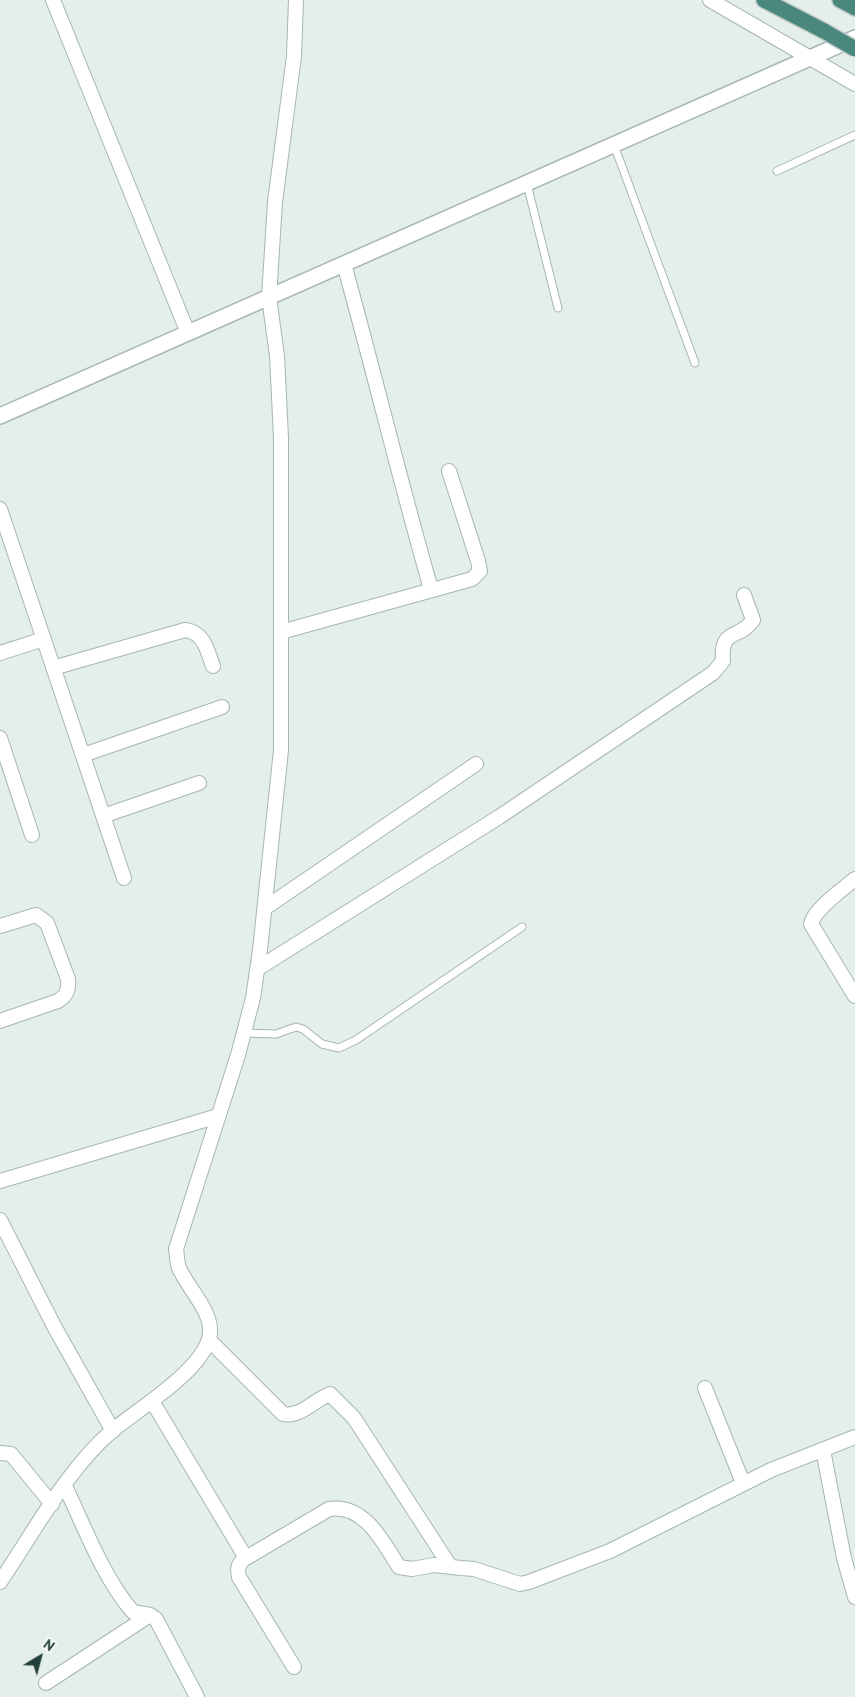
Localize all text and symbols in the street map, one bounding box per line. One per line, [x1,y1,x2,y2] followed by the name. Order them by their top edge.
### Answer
[15,1632,65,1682] north arrow
[40,1635,58,1655] text: N

